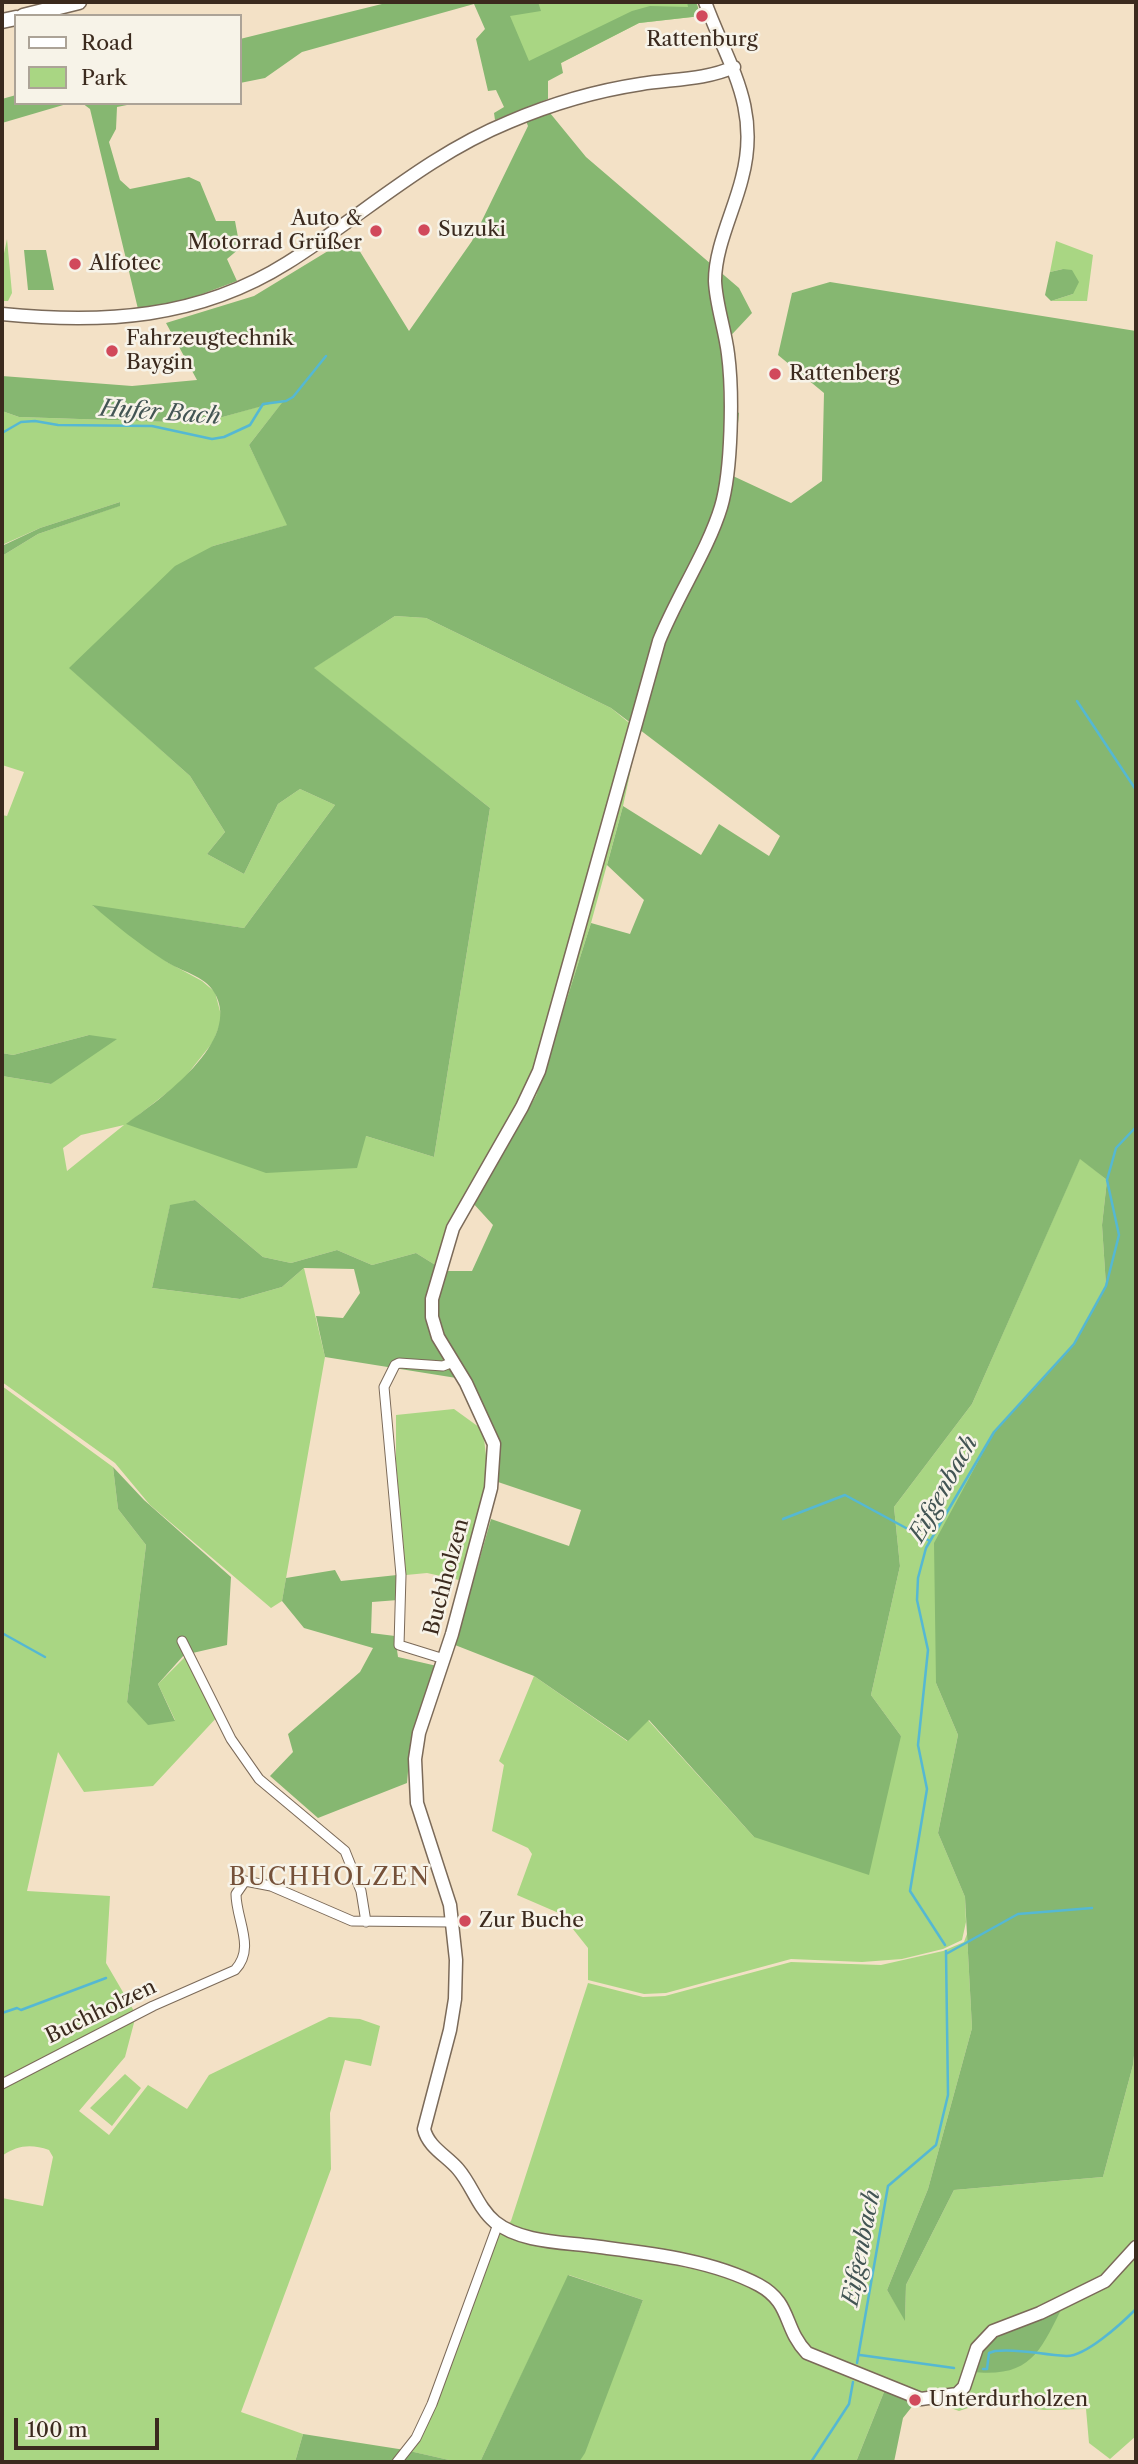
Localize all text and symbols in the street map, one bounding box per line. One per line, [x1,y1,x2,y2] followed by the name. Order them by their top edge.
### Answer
[694,8,710,24] marker: Rattenburg
[14,14,242,105] legend
[646,27,758,53] place label: Rattenburg
[81,30,133,55] text: Road
[81,65,127,90] text: Park
[188,206,362,256] place label: Auto & Motorrad Grüßer
[438,217,506,243] place label: Suzuki
[416,222,432,238] marker: Suzuki
[368,223,384,239] marker: Auto & Motorrad Grüßer
[89,251,161,277] place label: Alfotec
[67,256,83,272] marker: Alfotec
[126,326,294,376] place label: Fahrzeugtechnik Baygin
[104,343,120,359] marker: Fahrzeugtechnik Baygin
[789,361,899,387] place label: Rattenberg
[767,366,783,382] marker: Rattenberg
[99,395,221,431] water label: Hufer Bach
[904,1431,984,1547] water label: Eifgenbach
[419,1516,475,1638] street label: Buchholzen
[230,1864,430,1892] district label: BUCHHOLZEN
[479,1908,584,1934] place label: Zur Buche
[457,1913,473,1929] marker: Zur Buche
[42,1974,160,2050] street label: Buchholzen
[837,2188,887,2308] water label: Eifgenbach
[929,2387,1088,2413] place label: Unterdurholzen
[907,2392,923,2408] marker: Unterdurholzen
[18,2404,163,2448] scale bar
[27,2417,88,2442] text: 100 m

